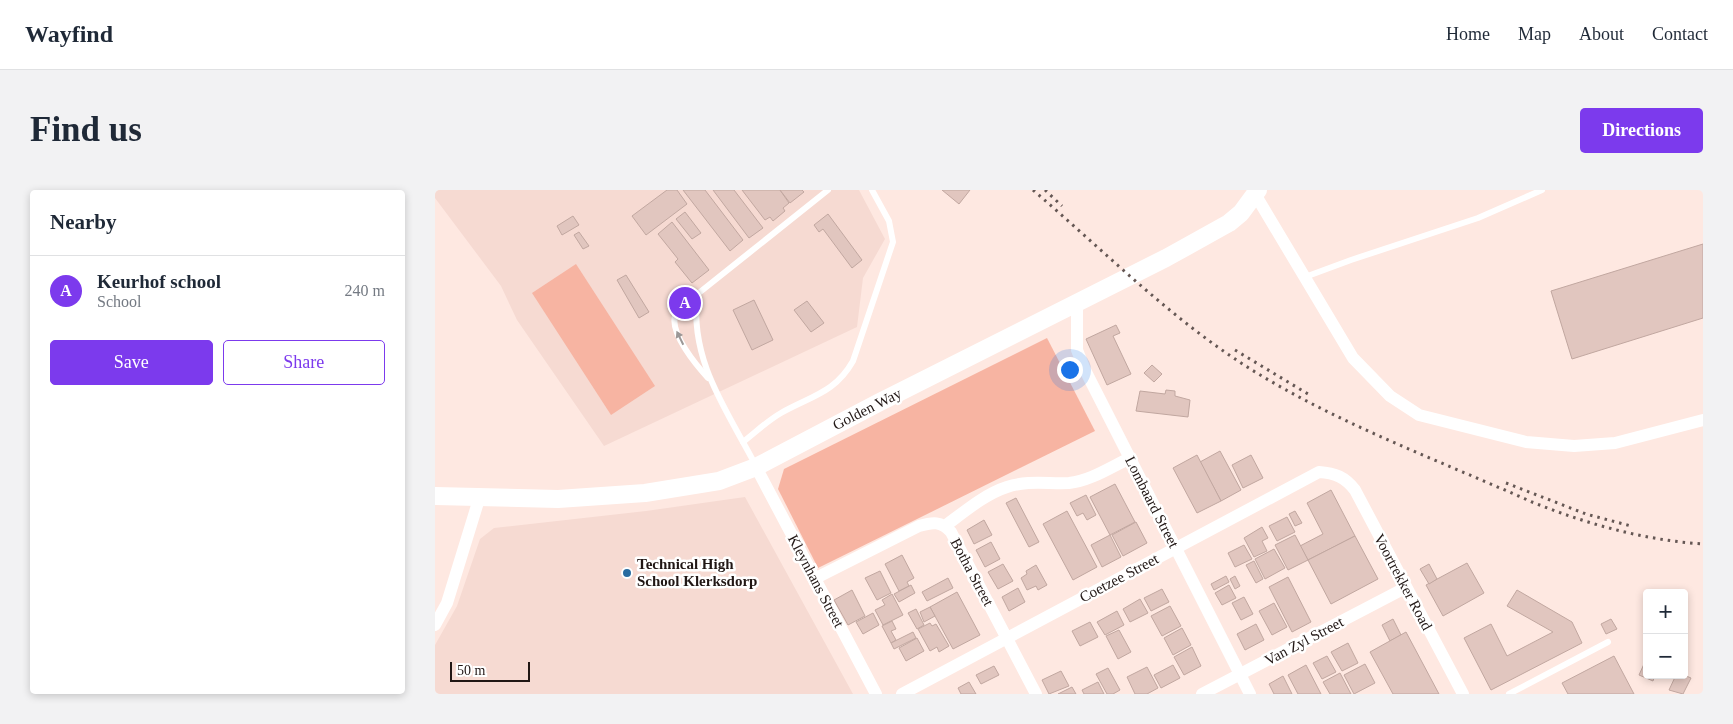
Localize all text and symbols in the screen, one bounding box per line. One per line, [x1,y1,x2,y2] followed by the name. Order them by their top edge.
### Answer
[25,21,113,47] text: Wayfind
[1446,24,1490,44] text: Home
[1518,24,1551,44] text: Map
[1579,24,1624,44] text: About
[1652,24,1708,44] text: Contact
[1580,108,1703,153] button: Directions
[30,110,142,149] text: Find us
[50,210,117,234] text: Nearby
[97,271,221,292] text: Keurhof school
[60,282,72,299] text: A
[345,282,385,299] text: 240 m
[669,284,701,322] pin: A
[97,293,141,310] text: School
[676,331,685,346] one-way arrow
[50,340,213,385] button: Save
[223,340,385,385] button: Share
[1057,357,1083,383] your location
[830,385,904,433] street label: Golden Way
[1122,454,1182,551] street label: Lombaard Street
[1371,531,1435,633] street label: Voortrekker Road
[785,532,848,631] street label: Kleynhans Street
[947,535,997,609] street label: Botha Street
[1077,550,1162,605] street label: Coetzee Street
[637,556,757,589] place label: Technical High School Klerksdorp
[621,567,633,579] marker: Technical High School Klerksdorp
[1643,589,1688,679] map controls
[1643,589,1688,634] button: +
[1262,613,1347,668] street label: Van Zyl Street
[1643,634,1688,679] button: −
[450,659,530,682] scale bar
[457,663,485,678] text: 50 m

